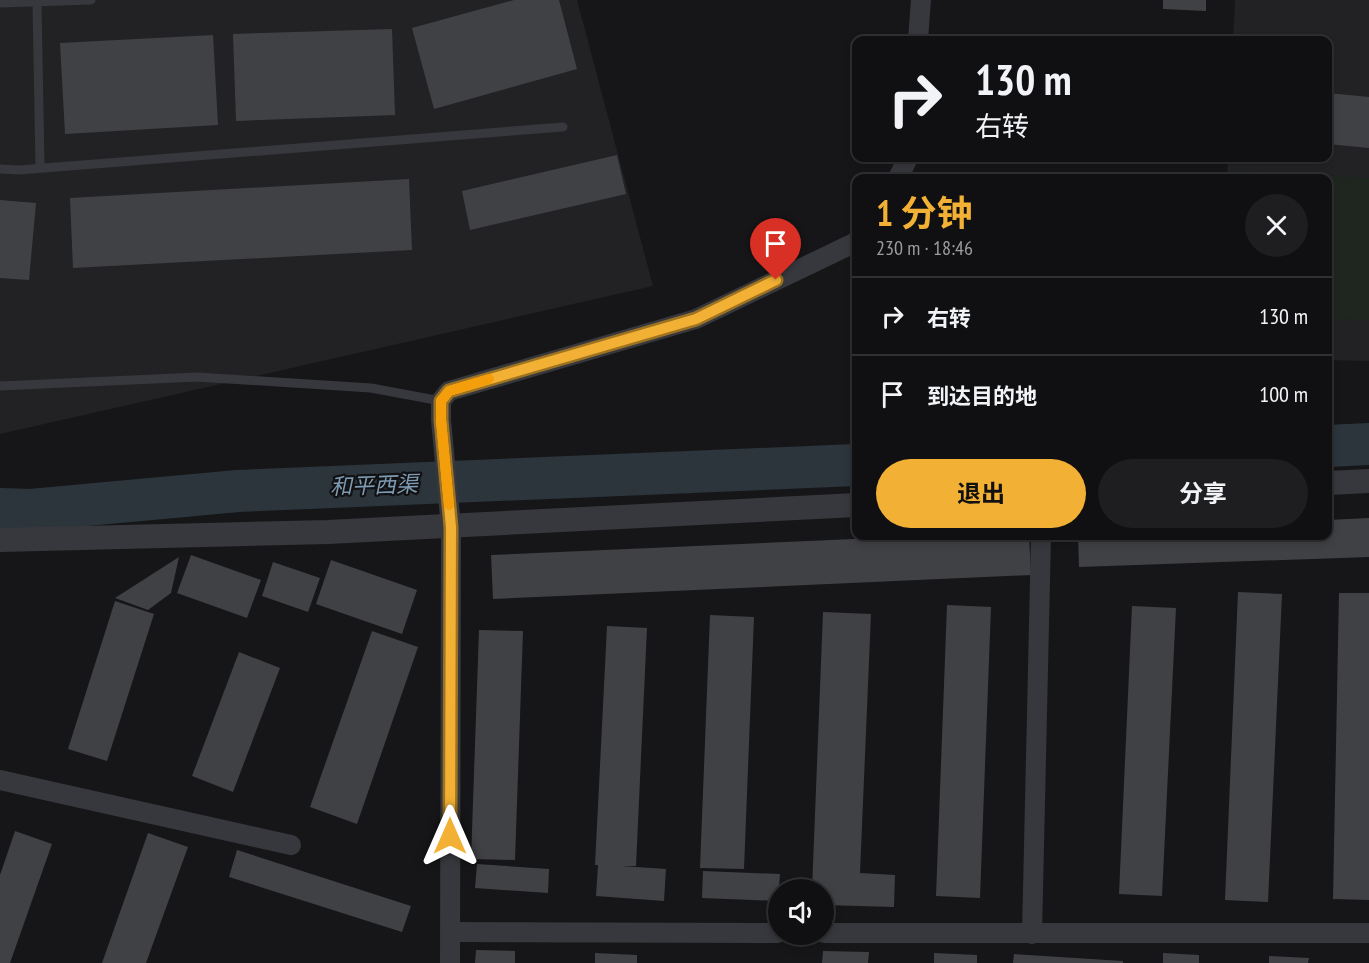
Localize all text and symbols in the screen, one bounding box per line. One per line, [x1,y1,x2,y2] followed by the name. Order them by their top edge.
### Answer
[975,52,1072,107] text: 130 m
[876,60,954,138] icon: right
[975,109,1029,143] text: 右转
[876,189,973,236] text: 1 分钟
[1245,194,1308,257] button: close
[750,218,801,280] pin
[759,227,792,260] icon: arrive
[876,235,973,261] text: 230 m · 18:46
[876,300,909,333] icon: right
[1259,302,1308,330] text: 130 m
[927,304,971,332] text: 右转
[876,378,909,411] icon: arrive
[1259,380,1308,408] text: 100 m
[927,382,1037,410] text: 到达目的地
[876,459,1086,528] button: 退出
[1098,459,1308,528] button: 分享
[330,469,421,501] water label: 和平西渠
[418,804,482,868] position arrow
[768,879,834,945] map controls
[768,879,834,945] button: sound

